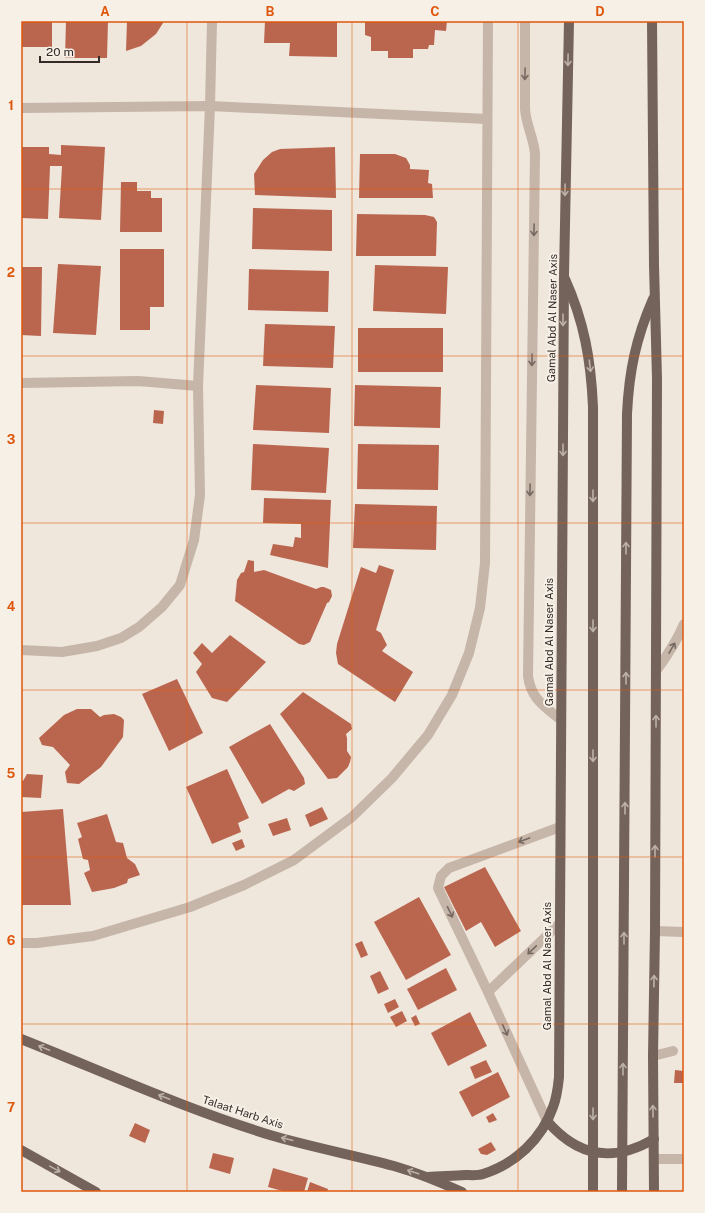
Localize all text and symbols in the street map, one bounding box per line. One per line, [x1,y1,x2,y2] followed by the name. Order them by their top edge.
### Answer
[100,4,110,19] text: A
[266,4,275,19] text: B
[430,4,440,19] text: C
[595,4,605,19] text: D
[40,38,99,64] scale bar
[46,45,74,59] text: 20 m
[564,53,572,66] one-way arrow
[521,67,529,80] one-way arrow
[8,98,14,113] text: 1
[562,183,569,196] one-way arrow
[530,223,538,236] one-way arrow
[545,253,559,382] street label: Gamal Abd Al Naser Axis
[7,265,15,280] text: 2
[559,313,567,326] one-way arrow
[528,353,536,366] one-way arrow
[586,359,594,372] one-way arrow
[7,432,16,447] text: 3
[559,443,567,456] one-way arrow
[527,483,534,496] one-way arrow
[589,489,597,502] one-way arrow
[622,542,630,555] one-way arrow
[543,577,555,706] street label: Gamal Abd Al Naser Axis
[7,599,16,614] text: 4
[589,619,597,632] one-way arrow
[668,643,676,655] one-way arrow
[622,672,630,685] one-way arrow
[652,715,660,728] one-way arrow
[589,749,597,762] one-way arrow
[7,766,16,781] text: 5
[621,802,629,815] one-way arrow
[518,837,530,845] one-way arrow
[652,845,659,858] one-way arrow
[541,901,553,1030] street label: Gamal Abd Al Naser Axis
[447,906,454,918] one-way arrow
[620,932,628,945] one-way arrow
[7,933,16,948] text: 6
[527,946,537,955] one-way arrow
[650,975,658,988] one-way arrow
[502,1023,509,1035] one-way arrow
[38,1044,50,1052] one-way arrow
[619,1063,627,1076] one-way arrow
[159,1093,171,1101] one-way arrow
[201,1093,285,1131] street label: Talaat Harb Axis
[7,1100,15,1115] text: 7
[649,1105,657,1118] one-way arrow
[589,1107,597,1120] one-way arrow
[281,1135,294,1143] one-way arrow
[49,1166,61,1174] one-way arrow
[407,1168,420,1175] one-way arrow

